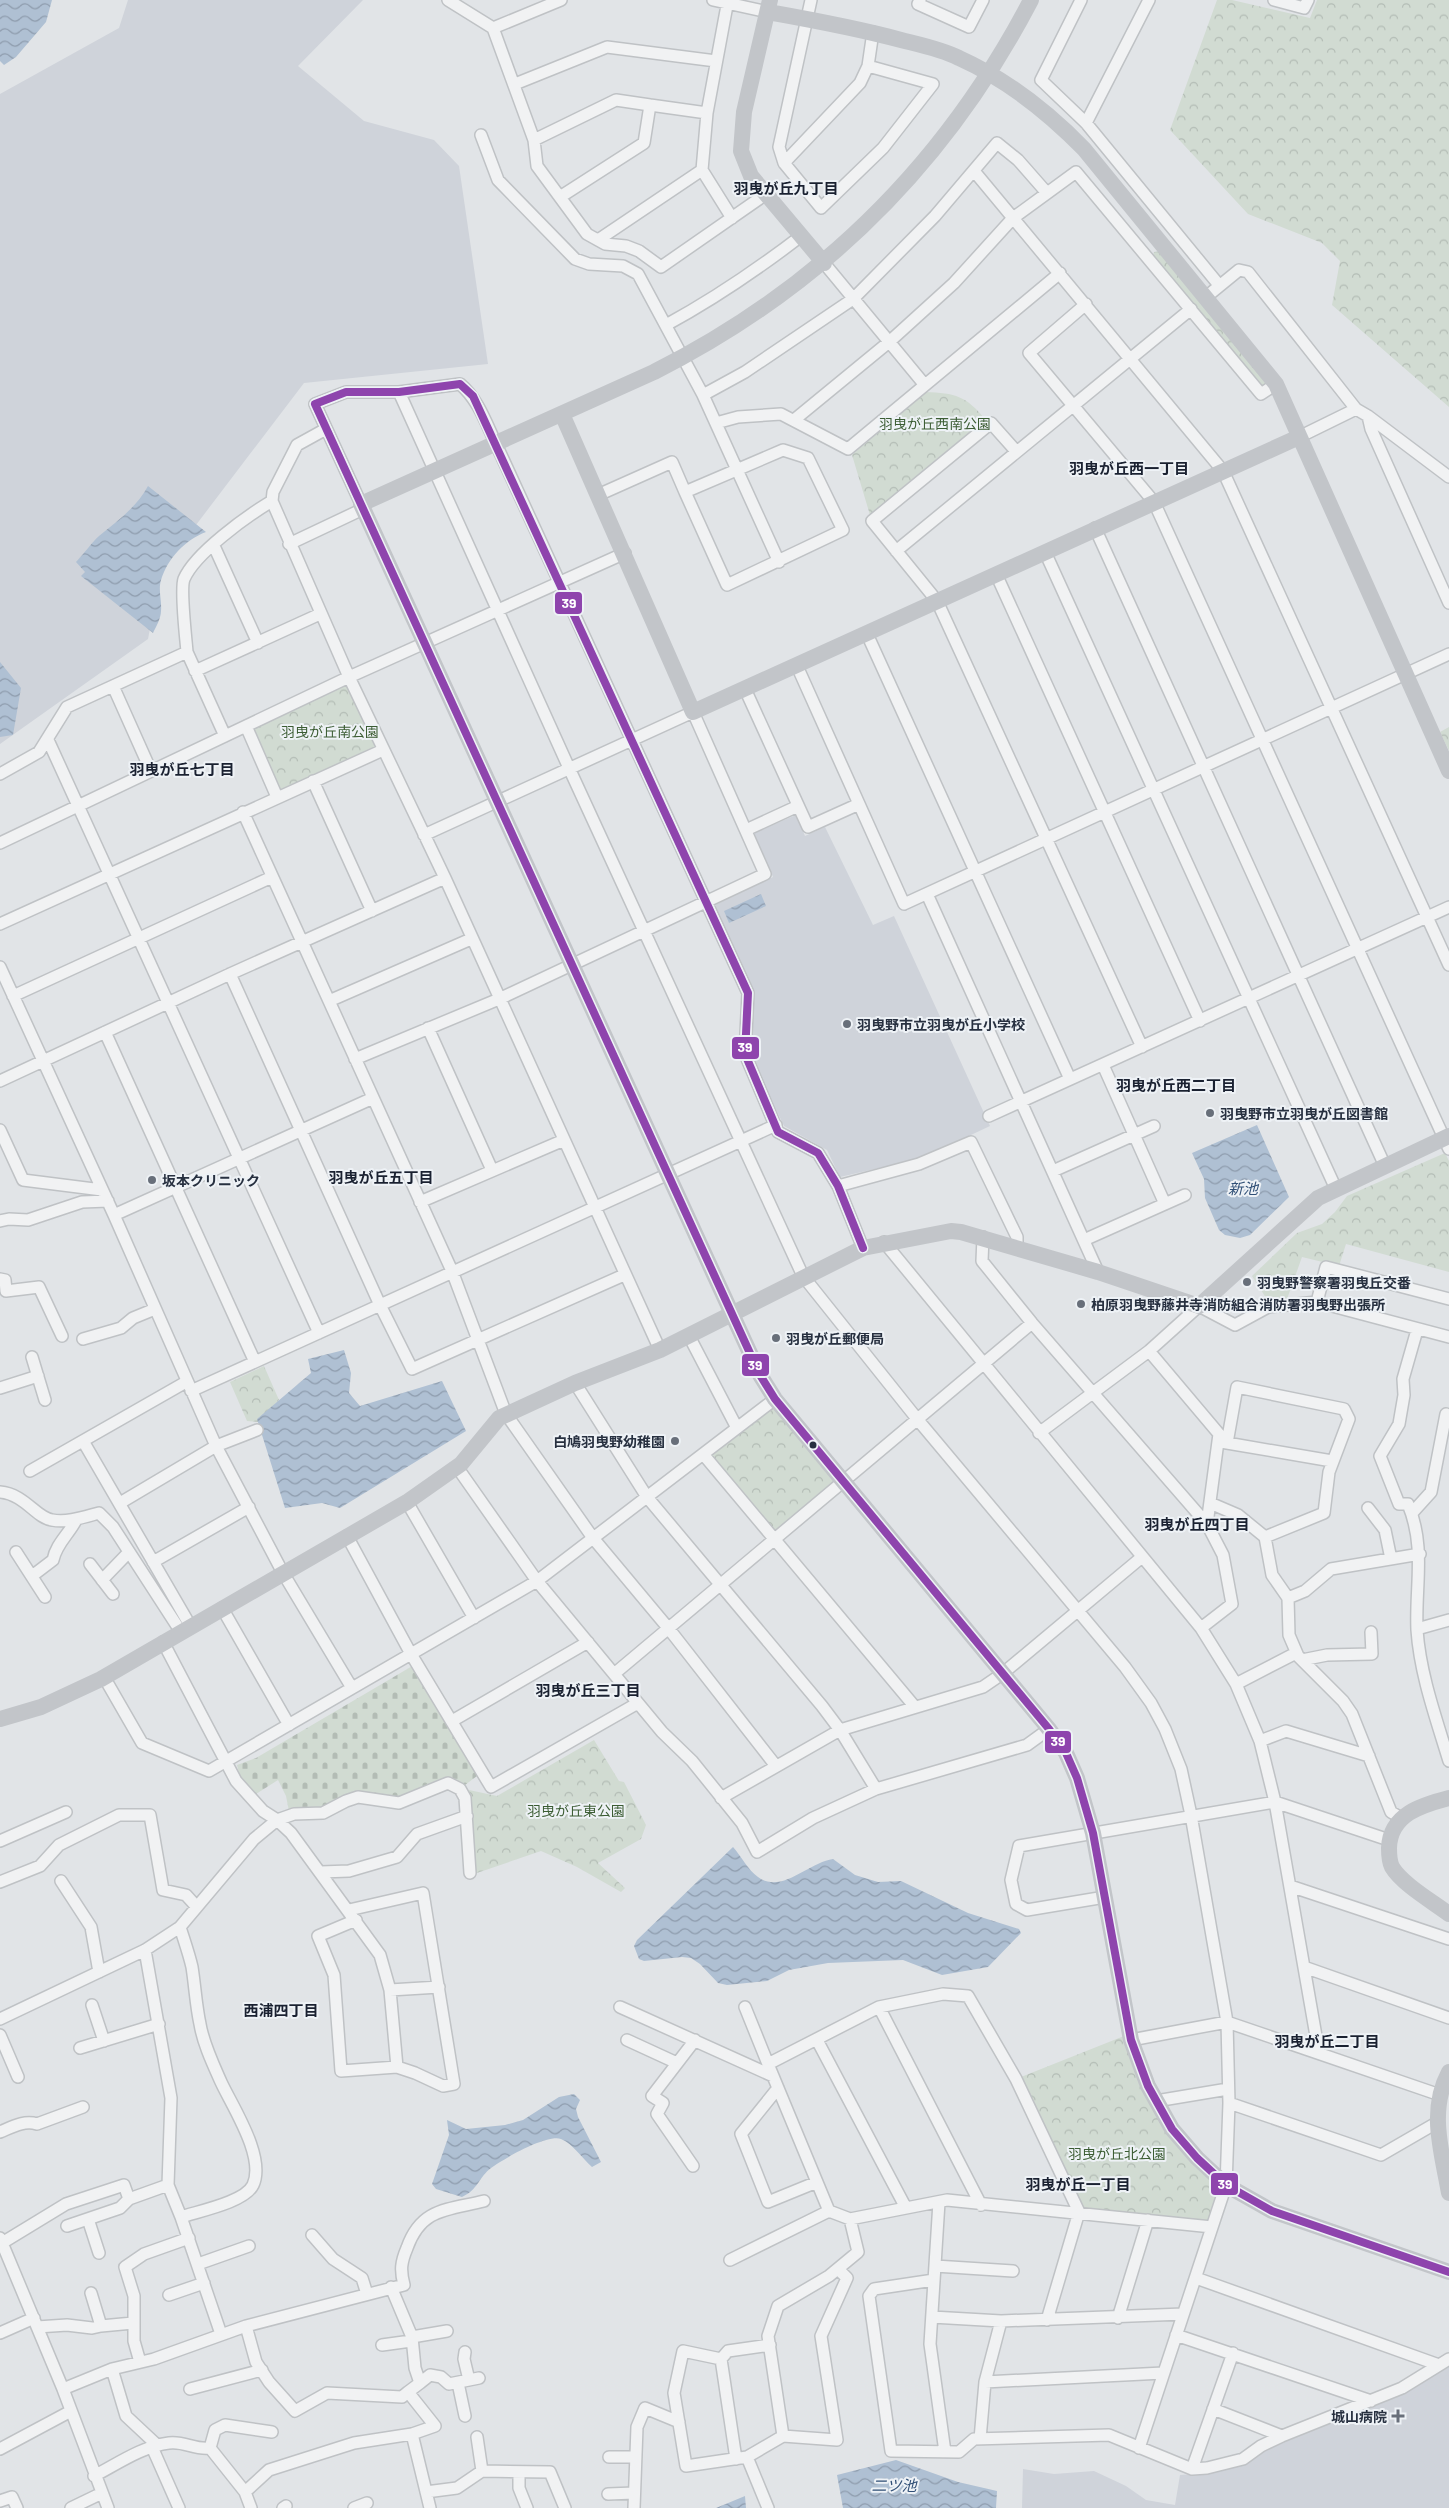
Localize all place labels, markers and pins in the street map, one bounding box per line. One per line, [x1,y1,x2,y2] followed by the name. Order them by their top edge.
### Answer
[857,1016,1025,1033] place label: 羽曳野市立羽曳が丘小学校
[841,1018,853,1030] marker: 羽曳野市立羽曳が丘小学校
[1220,1105,1388,1122] place label: 羽曳野市立羽曳が丘図書館
[1204,1107,1216,1119] marker: 羽曳野市立羽曳が丘図書館
[162,1172,260,1189] place label: 坂本クリニック
[146,1174,158,1186] marker: 坂本クリニック
[1257,1274,1411,1291] place label: 羽曳野警察署羽曳丘交番
[1241,1276,1253,1288] marker: 羽曳野警察署羽曳丘交番
[1091,1296,1385,1313] place label: 柏原羽曳野藤井寺消防組合消防署羽曳野出張所
[1075,1298,1087,1310] marker: 柏原羽曳野藤井寺消防組合消防署羽曳野出張所
[786,1330,884,1347] place label: 羽曳が丘郵便局
[770,1332,782,1344] marker: 羽曳が丘郵便局
[553,1433,665,1450] place label: 白鳩羽曳野幼稚園
[669,1435,681,1447] marker: 白鳩羽曳野幼稚園
[808,1440,818,1450] unlabelled marker
[1331,2408,1387,2425] place label: 城山病院
[1391,2409,1405,2423] marker: 城山病院

